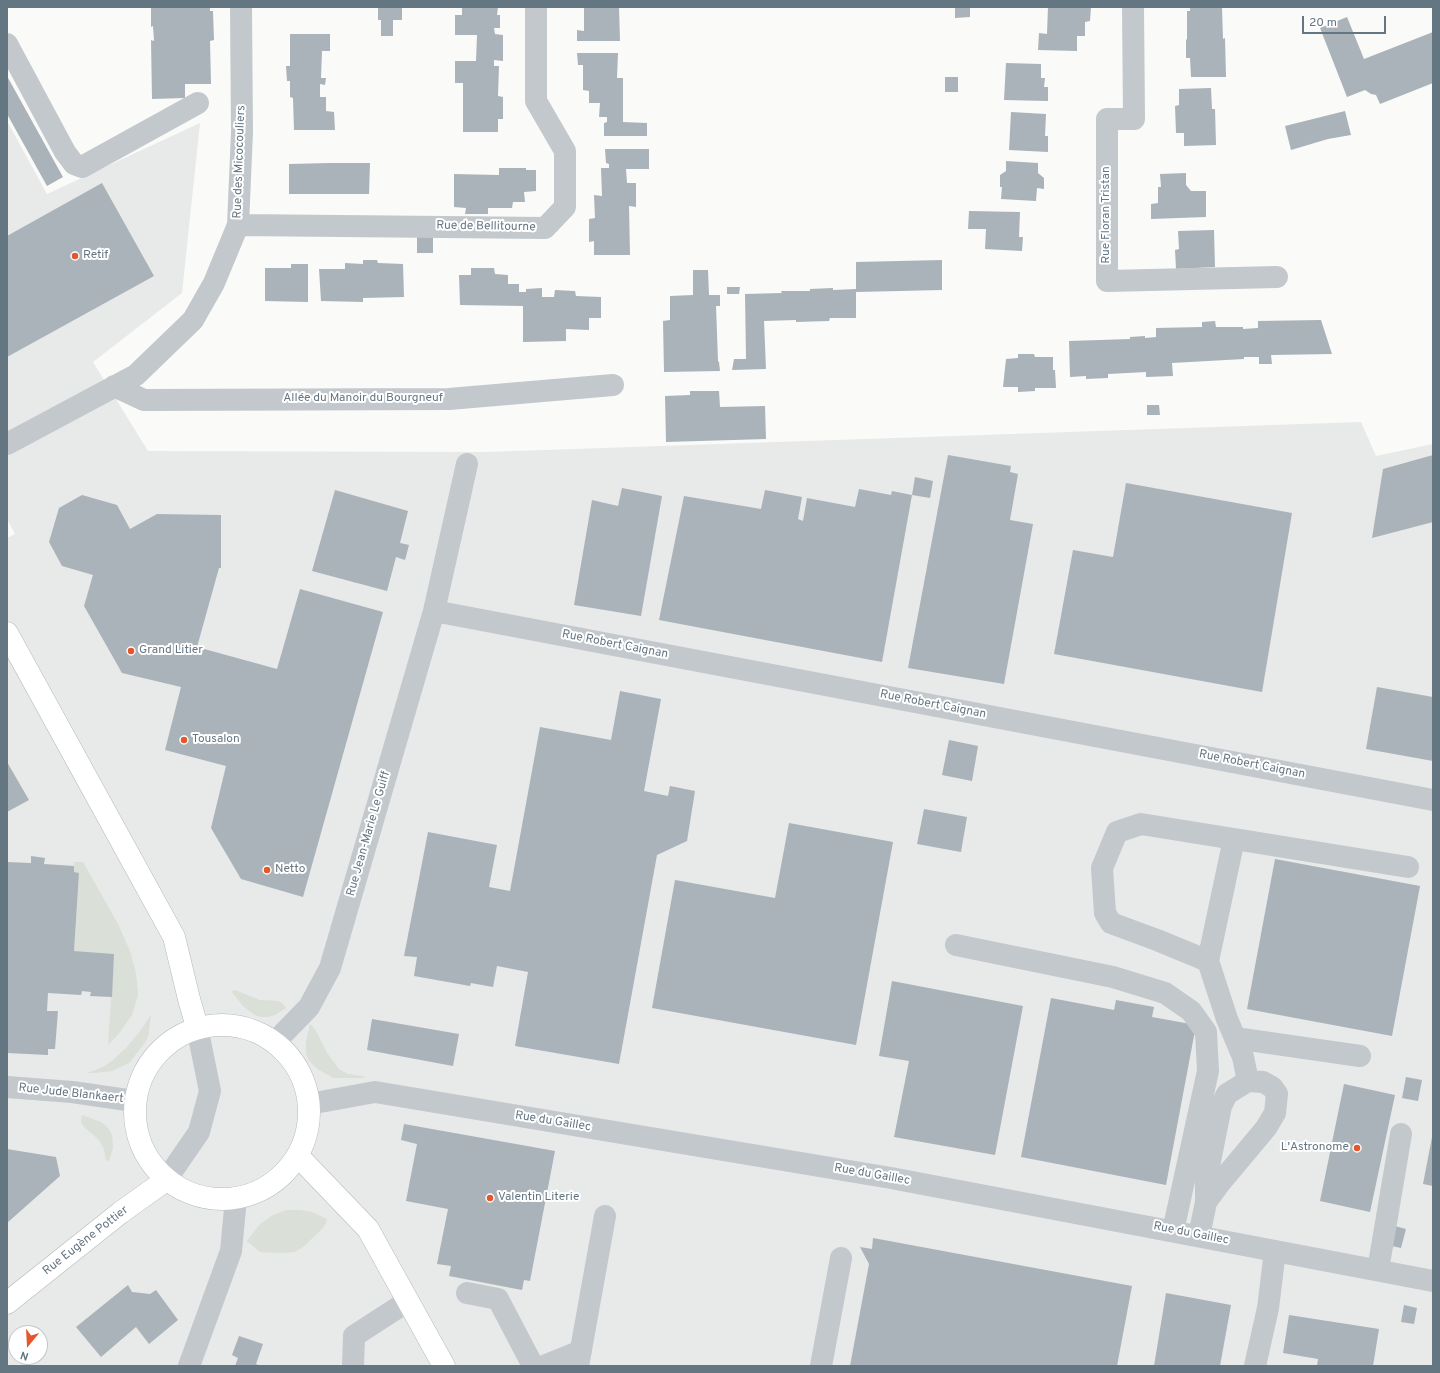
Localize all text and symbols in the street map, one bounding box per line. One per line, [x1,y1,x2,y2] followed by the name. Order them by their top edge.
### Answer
[1304,8,1388,34] scale bar
[1309,15,1337,31] text: 20 m
[231,105,249,219] street label: Rue des Micocouliers
[1100,166,1114,264] street label: Rue Floran Tristan
[436,219,536,235] street label: Rue de Bellitourne
[83,249,108,263] place label: Retif
[70,251,80,261] marker: Retif
[283,392,443,406] street label: Allée du Manoir du Bourgneuf
[561,628,669,662] street label: Rue Robert Caignan
[139,644,203,658] place label: Grand Litier
[126,646,136,656] marker: Grand Litier
[879,688,987,722] street label: Rue Robert Caignan
[192,733,240,747] place label: Tousalon
[179,735,189,745] marker: Tousalon
[1198,748,1306,782] street label: Rue Robert Caignan
[344,770,394,898] street label: Rue Jean-Marie Le Guiff
[275,863,305,877] place label: Netto
[262,865,272,875] marker: Netto
[18,1081,124,1107] street label: Rue Jude Blankaert
[514,1109,592,1135] street label: Rue du Gaillec
[1281,1141,1349,1155] place label: L'Astronome
[1352,1143,1362,1153] marker: L'Astronome
[833,1161,911,1189] street label: Rue du Gaillec
[498,1191,579,1205] place label: Valentin Literie
[485,1193,495,1203] marker: Valentin Literie
[40,1203,132,1279] street label: Rue Eugène Pottier
[1152,1220,1230,1248] street label: Rue du Gaillec
[8,1325,48,1365] north arrow
[19,1348,31,1363] text: N

